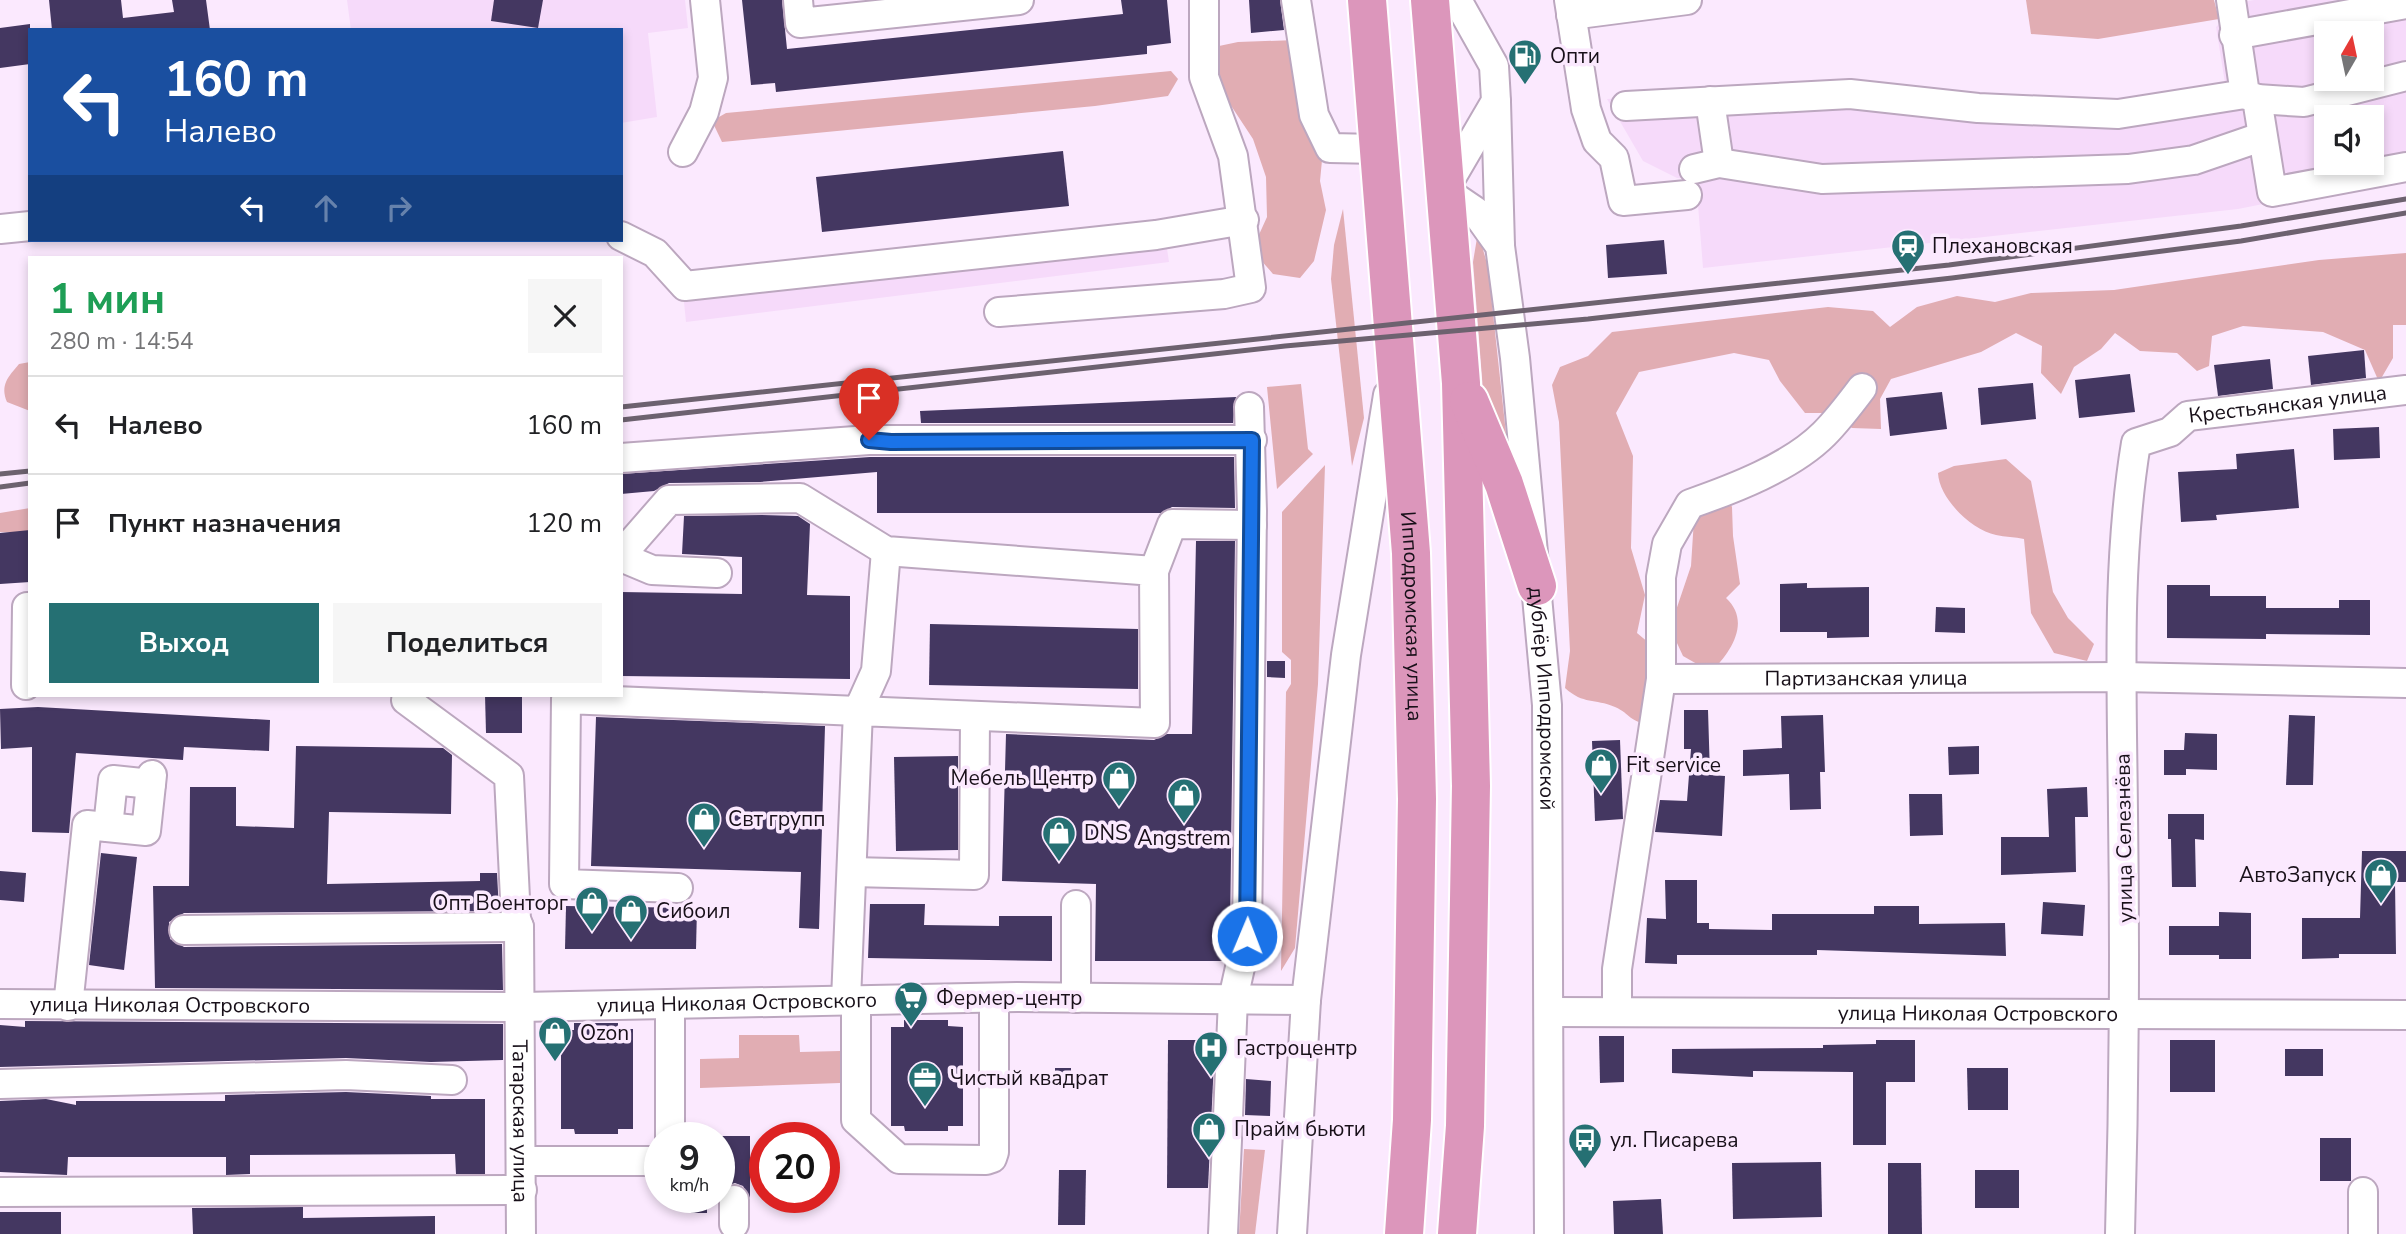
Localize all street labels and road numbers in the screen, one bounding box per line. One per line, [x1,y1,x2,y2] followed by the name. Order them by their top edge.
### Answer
[2187,378,2388,430] street label: Крестьянская улица
[1394,510,1429,722] street label: Ипподромская улица
[1522,585,1561,810] street label: дублёр Ипподромской
[1764,664,1968,693] street label: Партизанская улица
[2109,753,2139,923] street label: улица Селезнёва
[597,986,877,1019] street label: улица Николая Островского
[30,990,310,1020] street label: улица Николая Островского
[1838,999,2118,1028] street label: улица Николая Островского
[506,1040,535,1203] street label: Татарская улица

